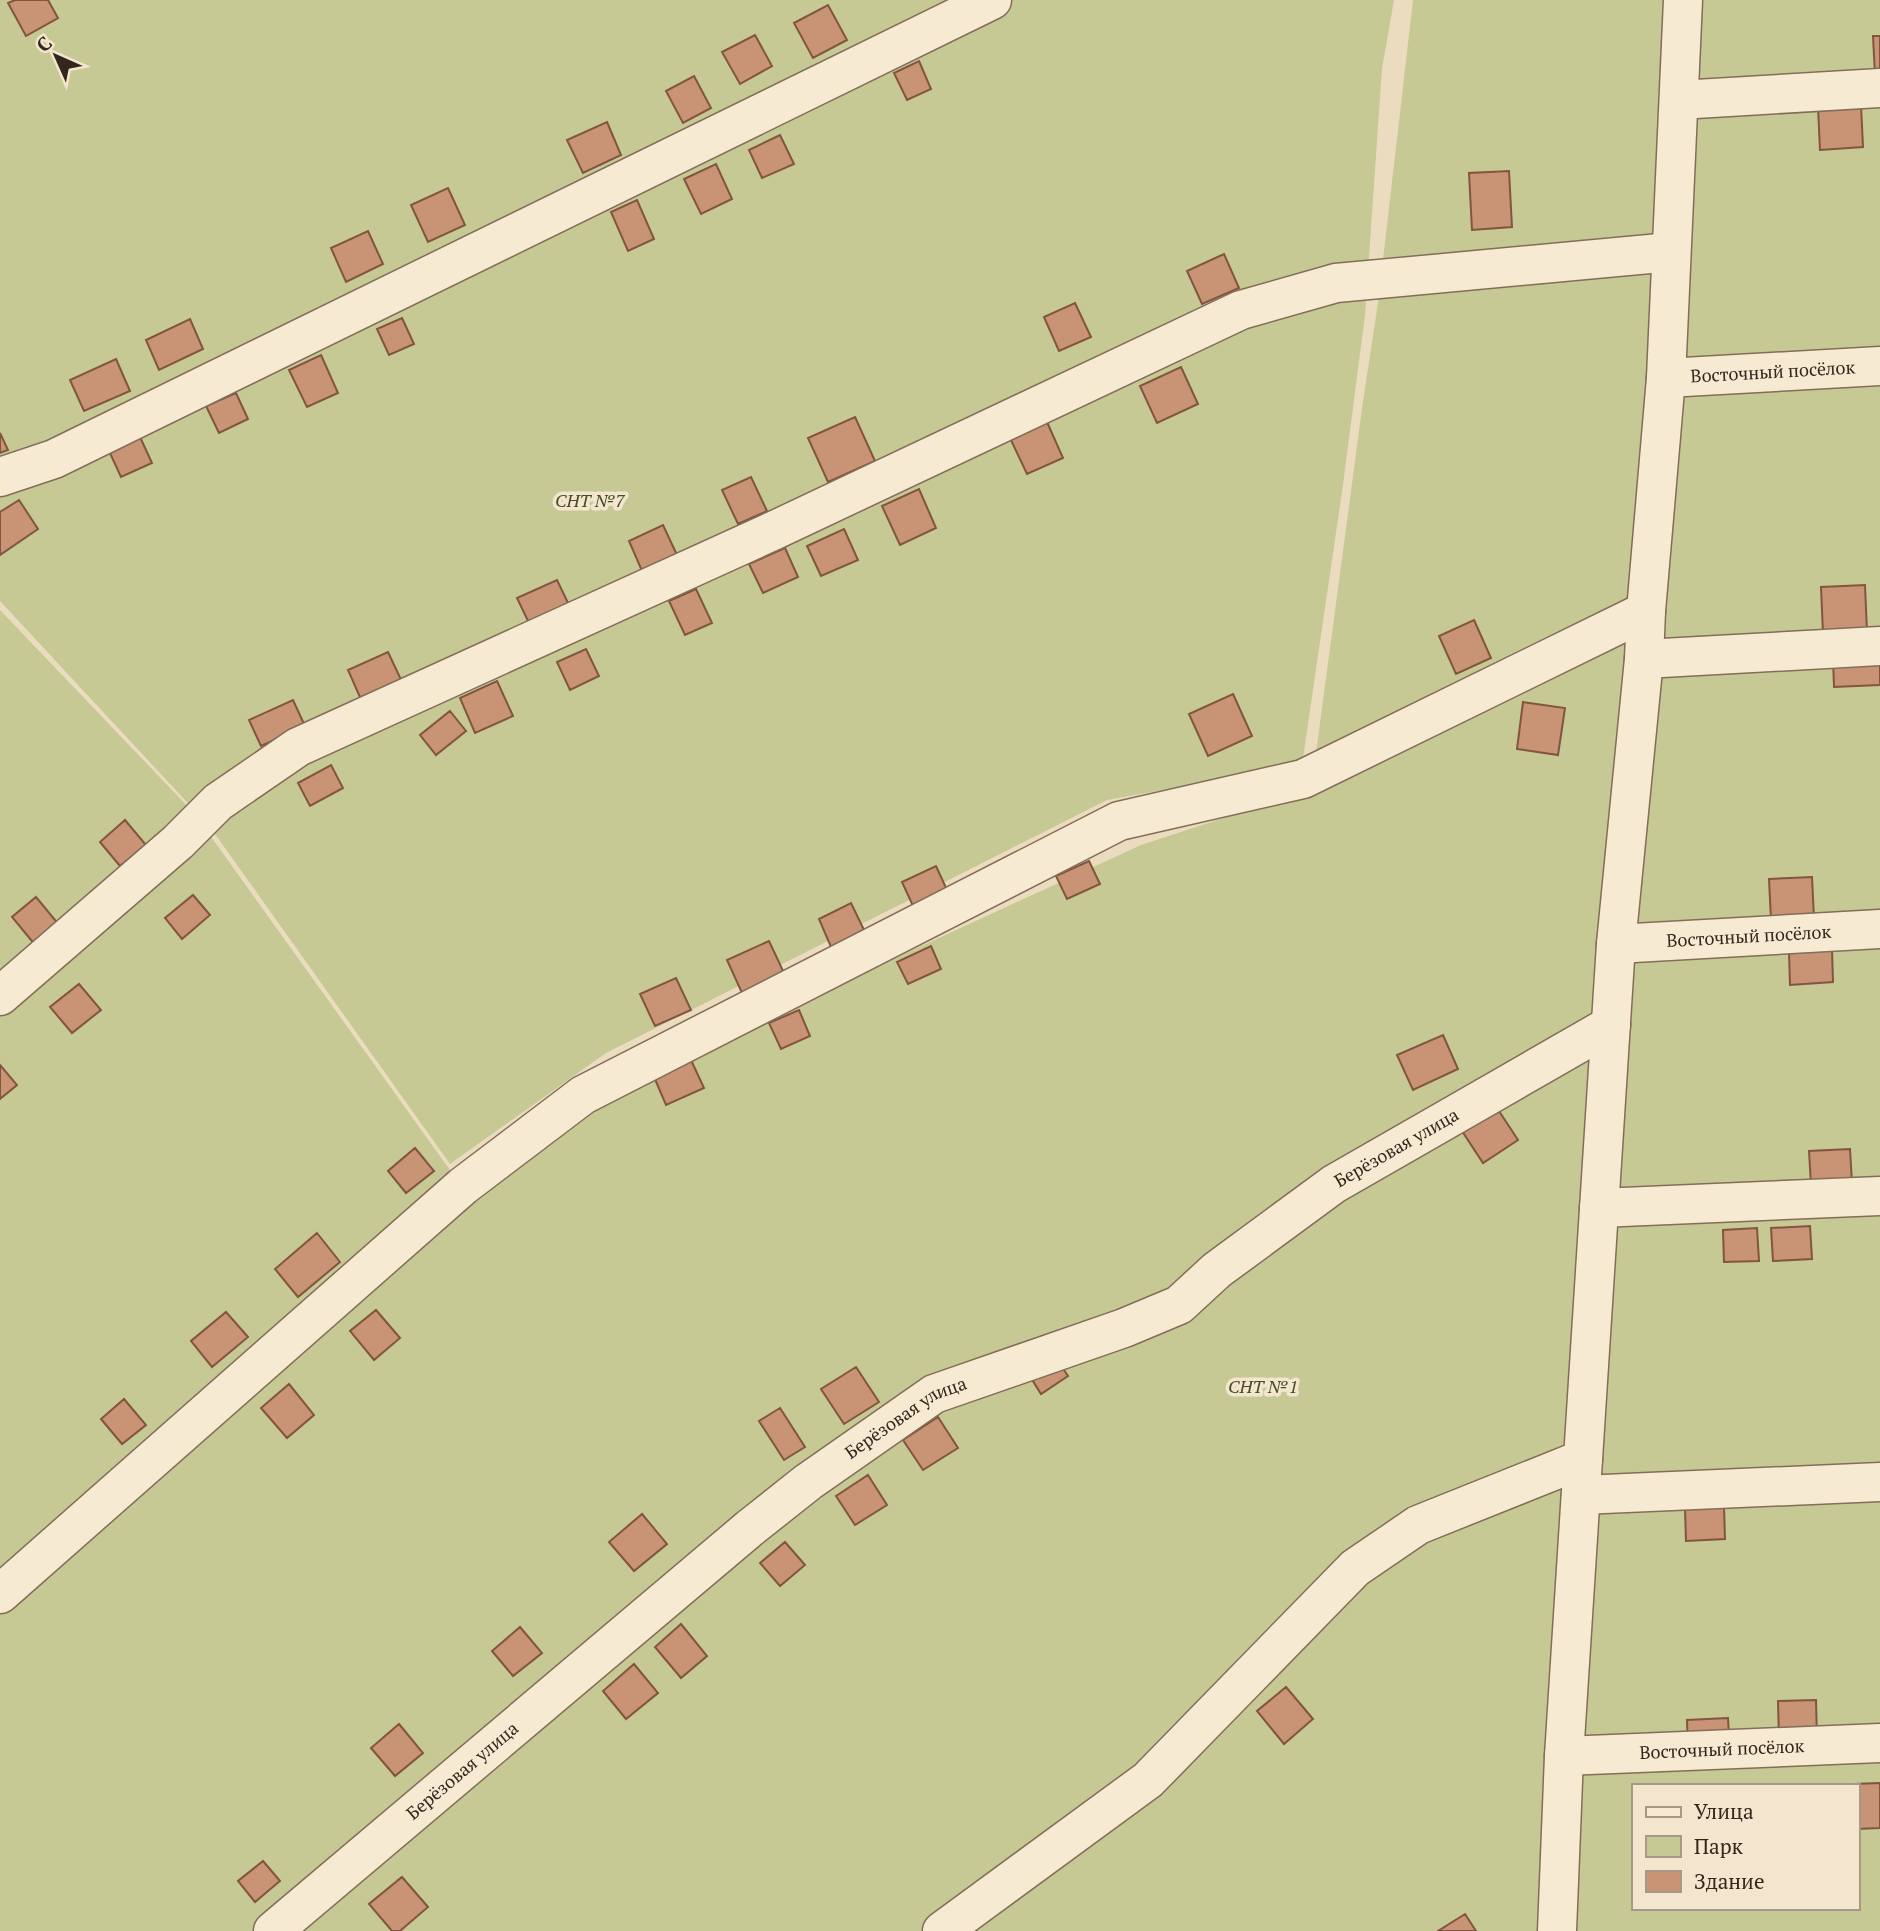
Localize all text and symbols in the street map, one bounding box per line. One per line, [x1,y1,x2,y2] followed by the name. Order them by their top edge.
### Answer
[21,21,91,91] north arrow
[30,30,57,57] text: С
[1690,354,1856,388] street label: Восточный посёлок
[555,488,626,512] park label: СНТ №7
[1666,919,1832,952] street label: Восточный посёлок
[1330,1102,1463,1192] street label: Берёзовая улица
[840,1371,969,1464] street label: Берёзовая улица
[1228,1374,1298,1398] park label: СНТ №1
[401,1716,523,1824] street label: Берёзовая улица
[1639,1733,1805,1764] street label: Восточный посёлок
[1632,1784,1859,1910] legend
[1694,1797,1754,1825] text: Улица
[1694,1832,1744,1860] text: Парк
[1694,1867,1765,1895] text: Здание

